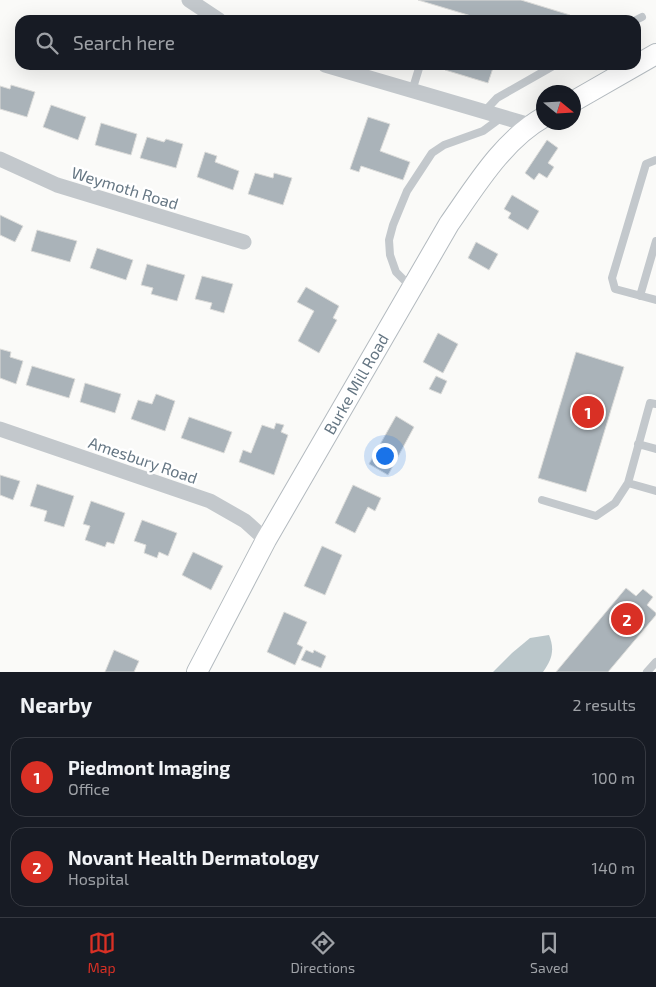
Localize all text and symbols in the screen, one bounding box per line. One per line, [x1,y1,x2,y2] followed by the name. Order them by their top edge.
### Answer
[15,15,641,70] search box
[33,29,61,57] icon: search
[73,31,175,54] text: Search here
[536,85,581,130] north arrow
[69,162,181,213] street label: Weymoth Road
[319,330,392,437] street label: Burke Mill Road
[572,393,604,431] pin: 1
[86,432,200,487] street label: Amesbury Road
[372,443,398,469] your location
[611,600,643,638] pin: 2
[20,692,92,717] text: Nearby
[573,695,636,714] text: 2 results
[68,756,230,779] text: Piedmont Imaging
[34,768,40,787] text: 1
[592,768,635,787] text: 100 m
[68,779,110,798] text: Office
[68,846,319,869] text: Novant Health Dermatology
[32,858,42,877] text: 2
[592,858,635,877] text: 140 m
[68,869,129,888] text: Hospital
[87,929,116,976] tab: Map
[291,929,355,976] tab: Directions
[530,929,569,976] tab: Saved

